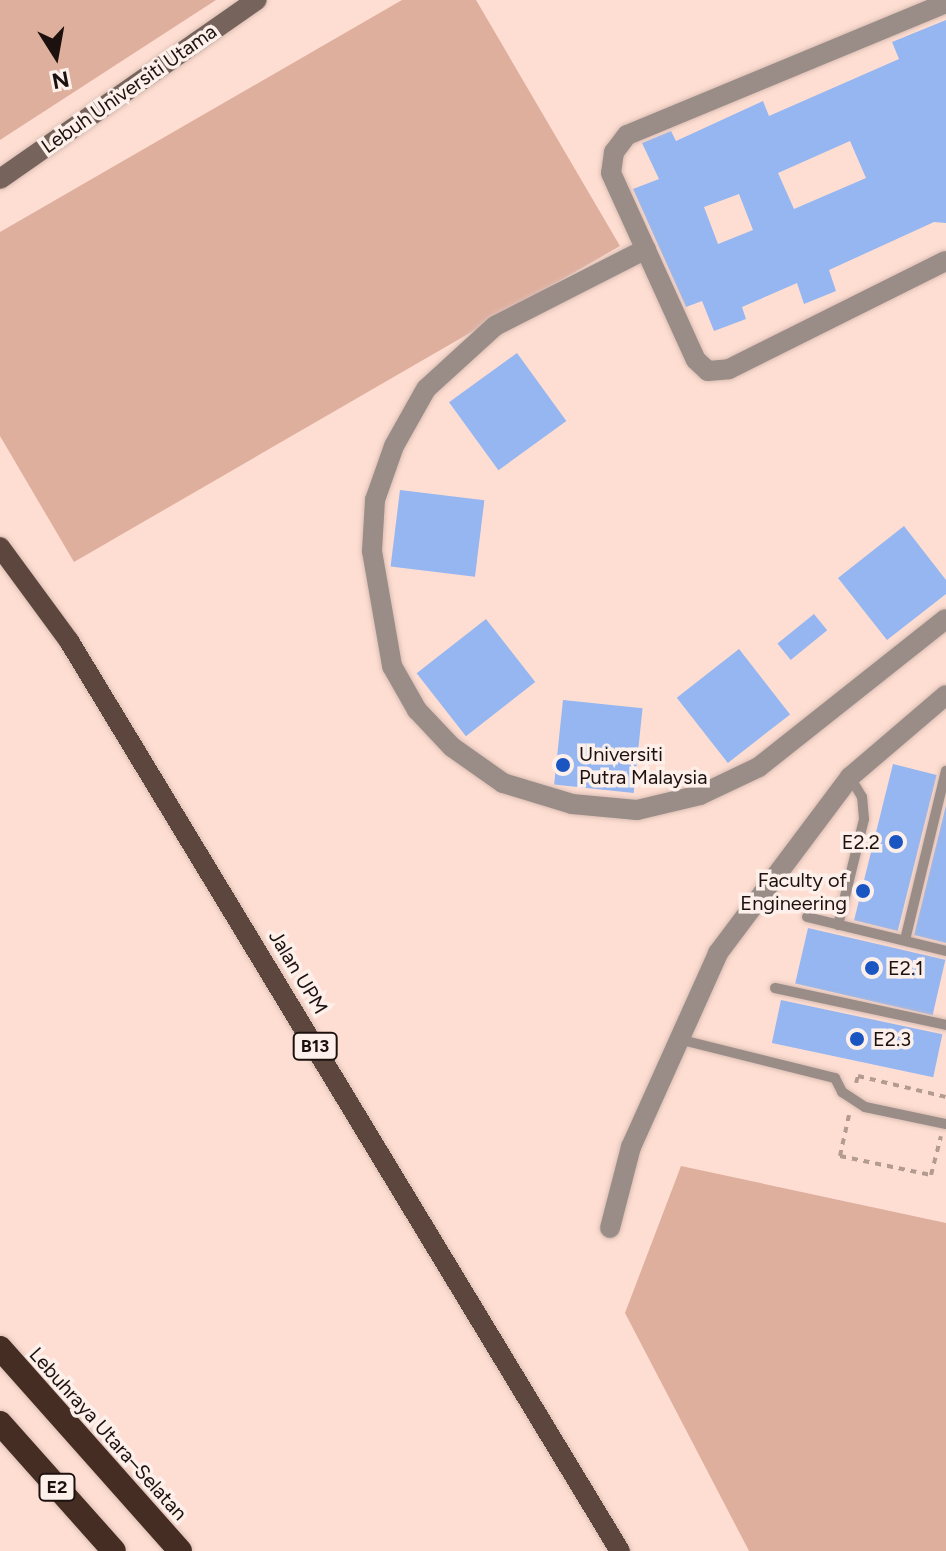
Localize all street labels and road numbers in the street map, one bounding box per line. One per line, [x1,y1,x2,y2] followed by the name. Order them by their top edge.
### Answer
[37,19,221,159] street label: Lebuh Universiti Utama
[264,926,332,1018] street label: Jalan UPM
[291,1032,339,1060] road number: B13
[24,1343,192,1525] street label: Lebuhraya Utara–Selatan
[37,1473,77,1501] road number: E2

